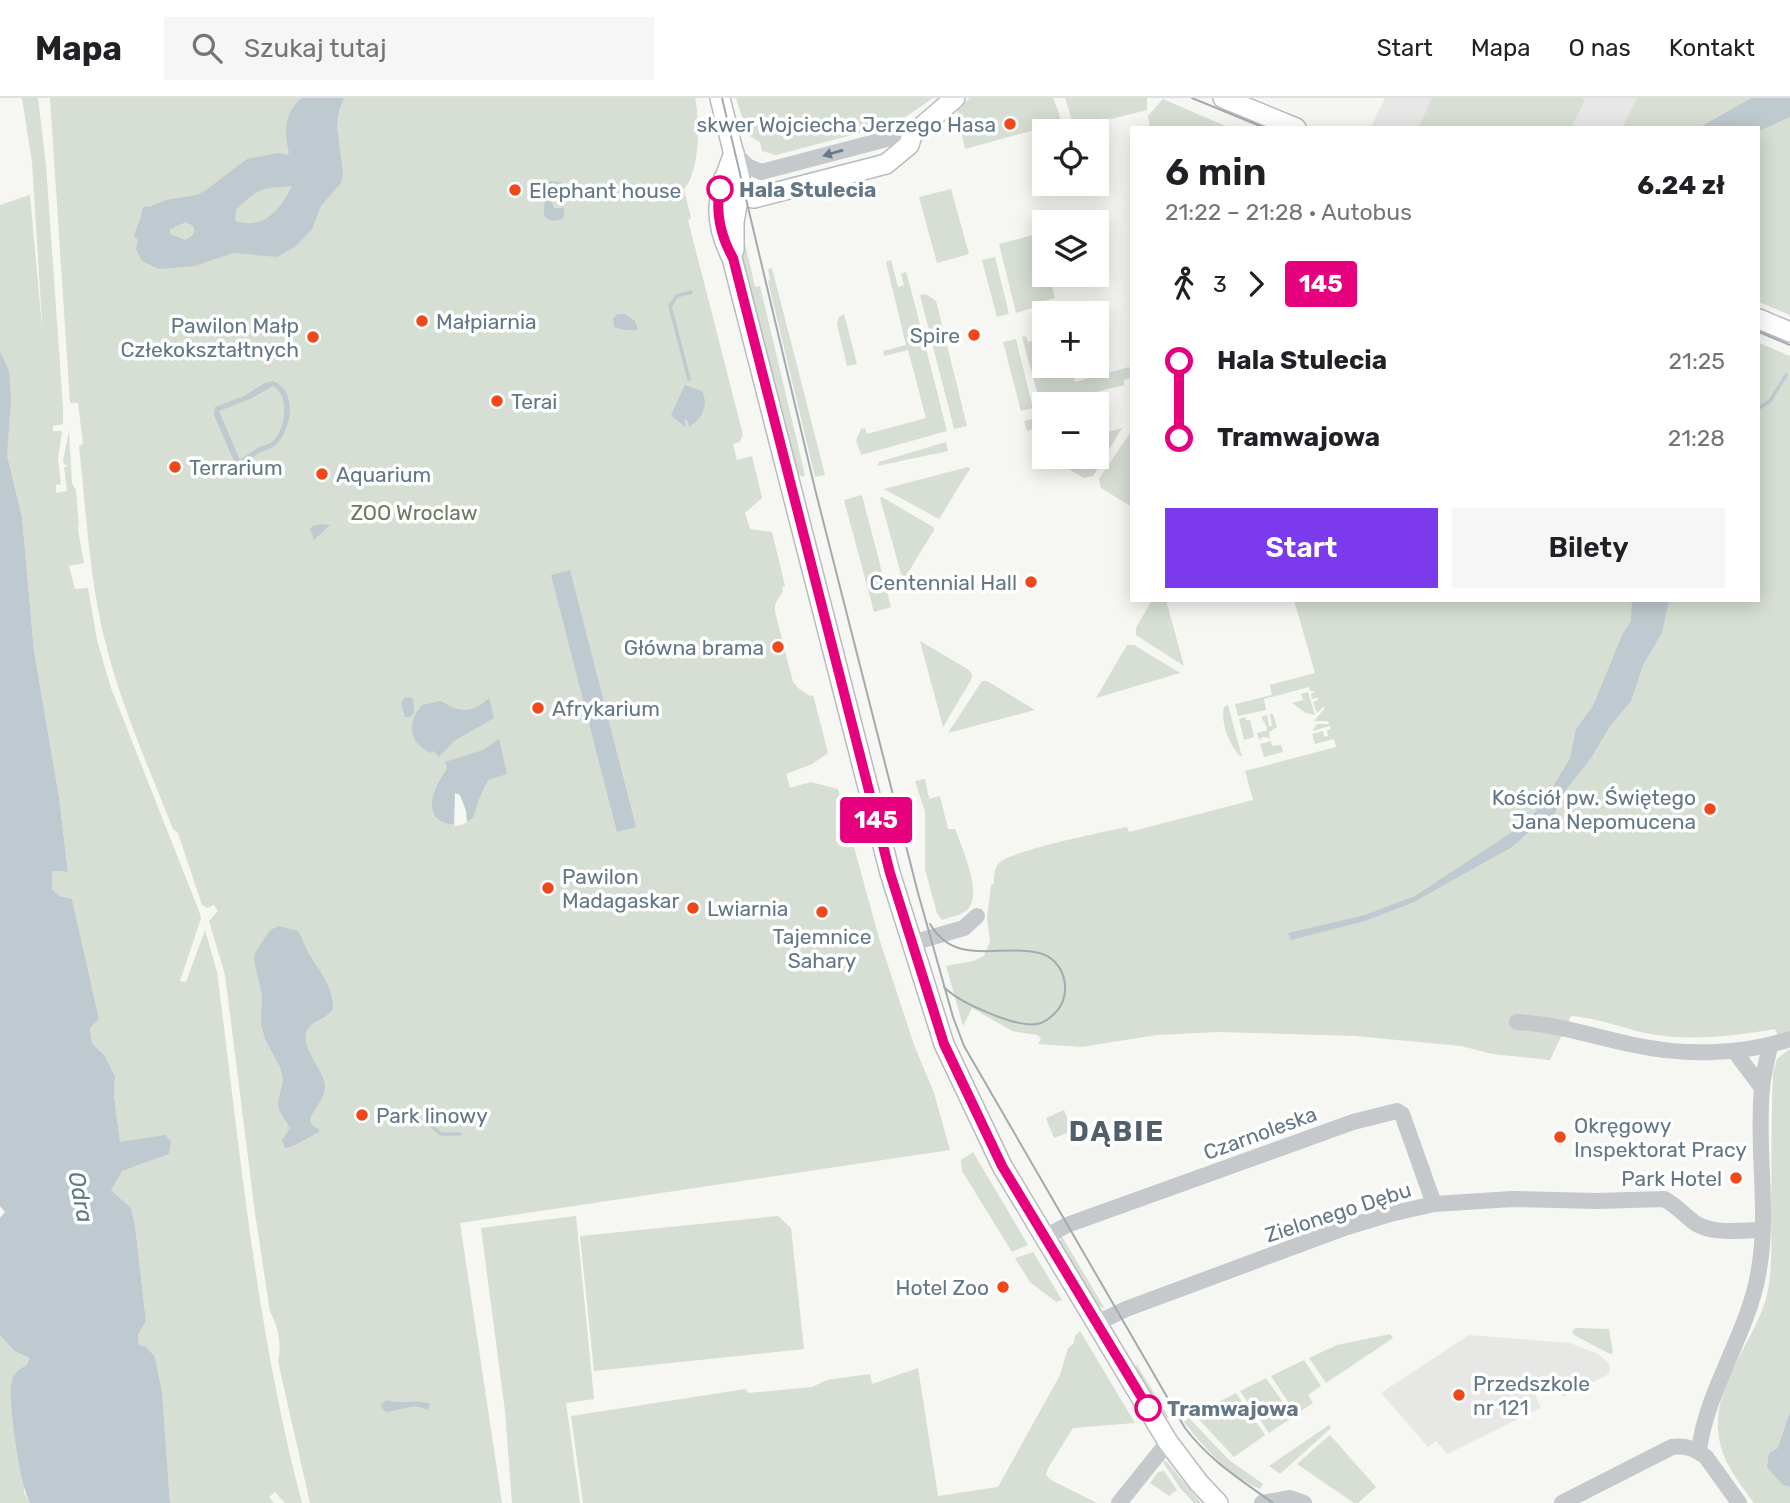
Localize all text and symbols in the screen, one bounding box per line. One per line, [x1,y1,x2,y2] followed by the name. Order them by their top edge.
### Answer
[164,17,654,80] search box
[35,29,122,68] text: Mapa
[188,29,226,67] icon: search
[244,33,387,64] text: Szukaj tutaj
[1377,34,1433,62] text: Start
[1471,34,1531,62] text: Mapa
[1569,34,1631,62] text: O nas
[1669,34,1755,62] text: Kontakt
[697,112,996,137] place label: skwer Wojciecha Jerzego Hasa
[1002,116,1018,132] marker: skwer Wojciecha Jerzego Hasa
[1032,119,1109,469] map controls
[1032,119,1109,196] button: locate
[822,148,844,159] one-way arrow
[1165,149,1267,195] text: 6 min
[1637,170,1725,201] text: 6.24 zł
[707,176,733,202] marker: Hala Stulecia
[739,177,876,202] place label: Hala Stulecia
[529,178,681,203] place label: Elephant house
[507,182,523,198] marker: Elephant house
[1165,198,1412,226] text: 21:22 – 21:28 · Autobus
[1032,210,1109,287] button: layers
[1165,265,1203,303] icon: walk
[1237,265,1275,303] icon: forward
[1213,270,1227,298] text: 3
[1299,270,1343,298] text: 145
[1032,301,1109,378] button: +
[436,309,537,334] place label: Małpiarnia
[121,313,299,362] place label: Pawilon Małp Człekokształtnych
[414,313,430,329] marker: Małpiarnia
[910,323,960,348] place label: Spire
[966,327,982,343] marker: Spire
[305,329,321,345] marker: Pawilon Małp Człekokształtnych
[1217,345,1387,376] text: Hala Stulecia
[1669,347,1725,375] text: 21:25
[511,389,557,414] place label: Terai
[1032,392,1109,469] button: −
[489,393,505,409] marker: Terai
[1217,422,1380,453] text: Tramwajowa
[1668,424,1725,452] text: 21:28
[189,455,283,480] place label: Terrarium
[167,459,183,475] marker: Terrarium
[336,462,431,487] place label: Aquarium
[314,466,330,482] marker: Aquarium
[350,500,478,525] park label: ZOO Wroclaw
[1165,508,1438,588] button: Start
[1452,508,1725,588] button: Bilety
[870,570,1017,595] place label: Centennial Hall
[1023,574,1039,590] marker: Centennial Hall
[624,635,764,660] place label: Główna brama
[770,639,786,655] marker: Główna brama
[552,696,660,721] place label: Afrykarium
[530,700,546,716] marker: Afrykarium
[1492,785,1696,834] place label: Kościół pw. Świętego Jana Nepomucena
[836,797,916,843] line badge: 145
[1702,801,1718,817] marker: Kościół pw. Świętego Jana Nepomucena
[854,806,898,834] text: 145
[562,864,679,913] place label: Pawilon Madagaskar
[540,880,556,896] marker: Pawilon Madagaskar
[707,896,788,921] place label: Lwiarnia
[685,900,701,916] marker: Lwiarnia
[814,904,830,920] marker: Tajemnice Sahary
[773,924,871,973] place label: Tajemnice Sahary
[1200,1101,1320,1165] street label: Czarnoleska
[376,1103,488,1128] place label: Park linowy
[354,1107,370,1123] marker: Park linowy
[1574,1113,1747,1162] place label: Okręgowy Inspektorat Pracy
[1069,1115,1165,1148] district label: DĄBIE
[1552,1129,1568,1145] marker: Okręgowy Inspektorat Pracy
[1621,1166,1722,1191] place label: Park Hotel
[62,1169,100,1225] water label: Odra
[1728,1170,1744,1186] marker: Park Hotel
[1262,1177,1414,1247] street label: Zielonego Dębu
[895,1275,989,1300] place label: Hotel Zoo
[995,1279,1011,1295] marker: Hotel Zoo
[1473,1371,1590,1420] place label: Przedszkole nr 121
[1451,1387,1467,1403] marker: Przedszkole nr 121
[1135,1395,1161,1421] marker: Tramwajowa
[1167,1396,1299,1421] place label: Tramwajowa

